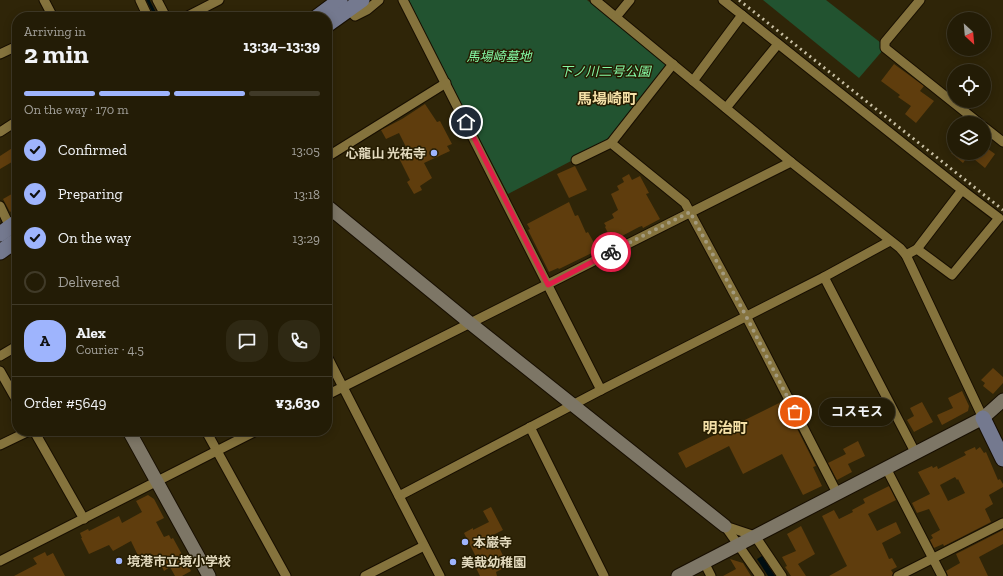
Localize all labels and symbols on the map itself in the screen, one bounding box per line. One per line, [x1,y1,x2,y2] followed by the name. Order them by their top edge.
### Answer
[947,12,991,56] north arrow
[466,49,533,64] park label: 馬場崎墓地
[559,64,652,79] park label: 下ノ川二号公園
[577,90,637,108] district label: 馬場崎町
[449,105,483,139] pin
[346,146,426,161] place label: 心龍山 光祐寺
[429,148,439,158] marker: 心龍山 光祐寺
[591,232,631,272] courier
[778,395,812,429] pin
[819,398,895,426] callout: コスモス
[702,419,748,437] district label: 明治町
[473,535,512,550] place label: 本巌寺
[460,537,470,547] marker: 本巌寺
[127,554,231,569] place label: 境港市立境小学校
[461,555,526,570] place label: 美哉幼稚園
[114,556,124,566] marker: 境港市立境小学校
[448,557,458,567] marker: 美哉幼稚園

